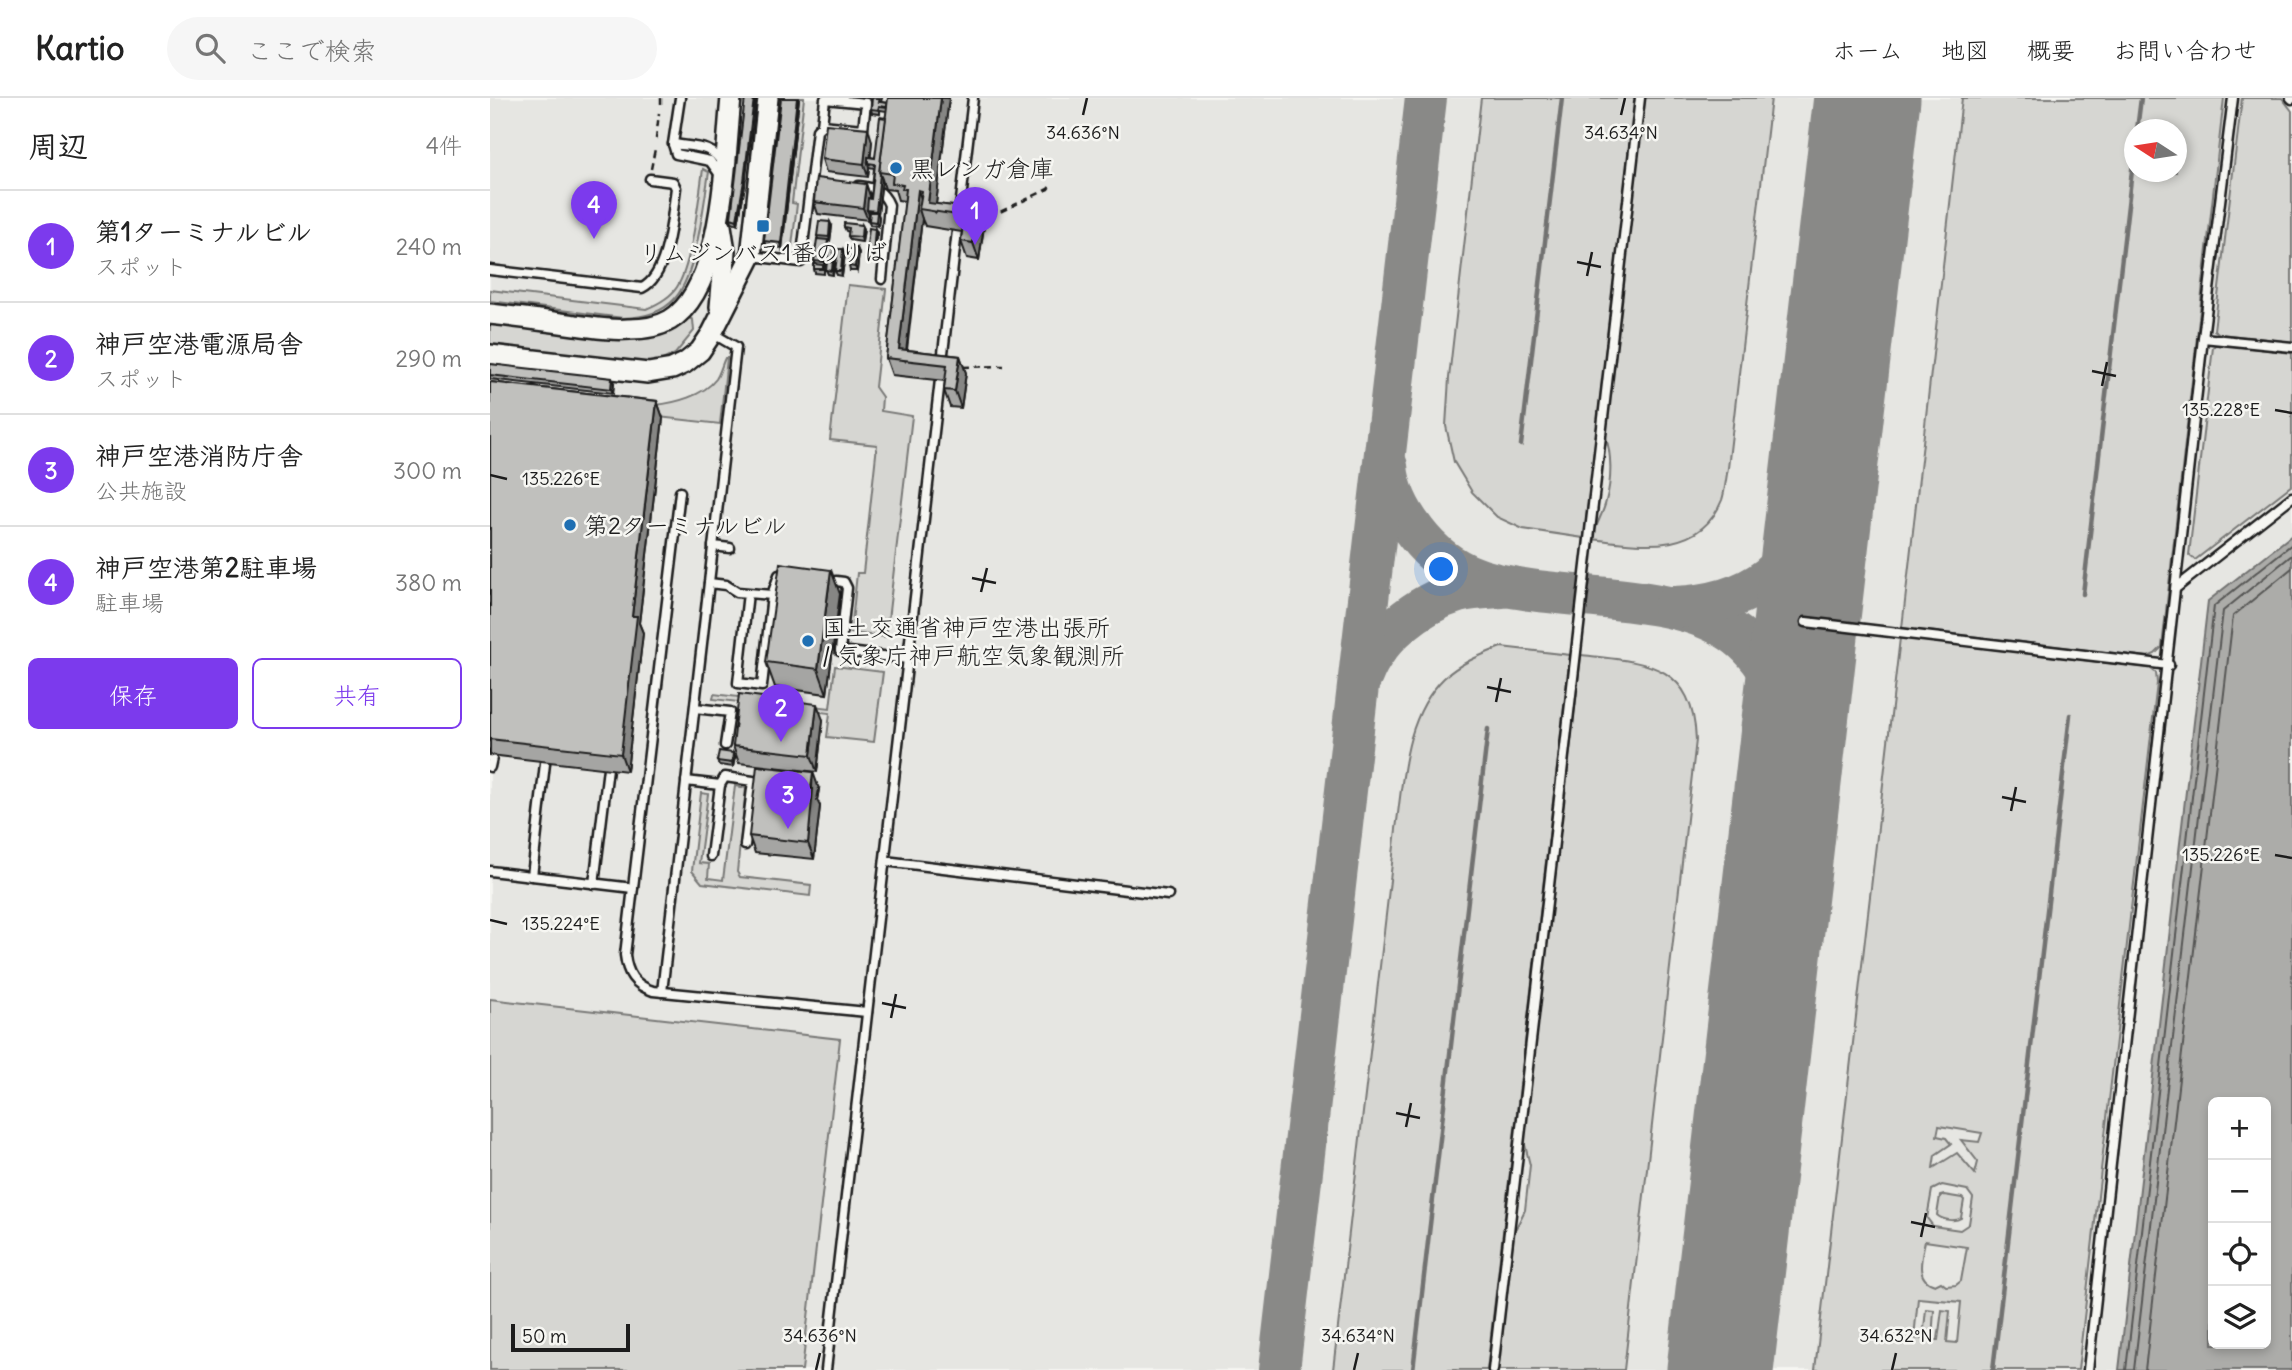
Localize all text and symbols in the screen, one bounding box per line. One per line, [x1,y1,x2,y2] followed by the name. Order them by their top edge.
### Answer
[167,17,657,80] search box
[35,27,125,69] text: Kartio
[191,29,229,67] icon: search
[247,34,377,67] text: ここで検索
[1832,35,1903,65] text: ホーム
[1941,35,1989,65] text: 地図
[2027,35,2075,65] text: 概要
[2113,35,2257,65] text: お問い合わせ
[2124,119,2187,182] north arrow
[1046,121,1120,144] text: 34.636°N
[1584,121,1658,144] text: 34.634°N
[28,127,88,165] text: 周辺
[426,131,462,160] text: 4件
[910,153,1054,183] place label: 黒レンガ倉庫
[888,160,904,176] marker: 黒レンガ倉庫
[571,181,617,239] pin: 4
[952,187,998,245] pin: 1
[95,215,312,248] text: 第1ターミナルビル
[755,218,771,234] marker: リムジンバス1番のりば
[46,232,56,261] text: 1
[396,232,462,261] text: 240 m
[639,237,887,267] place label: リムジンバス1番のりば
[95,252,187,281] text: スポット
[95,327,303,360] text: 神戸空港電源局舎
[45,344,57,373] text: 2
[395,344,462,373] text: 290 m
[95,364,187,393] text: スポット
[2182,398,2260,421] text: 135.228°E
[95,439,303,472] text: 神戸空港消防庁舎
[44,456,58,485] text: 3
[393,456,462,485] text: 300 m
[522,467,600,490] text: 135.226°E
[95,476,187,505] text: 公共施設
[584,510,787,540] place label: 第2ターミナルビル
[562,517,578,533] marker: 第2ターミナルビル
[95,551,317,584] text: 神戸空港第2駐車場
[1424,552,1458,586] your location
[44,568,58,597] text: 4
[395,568,462,597] text: 380 m
[95,588,164,617] text: 駐車場
[822,612,1124,670] place label: 国土交通省神戸空港出張所 / 気象庁神戸航空気象観測所
[800,633,816,649] marker: 国土交通省神戸空港出張所 / 気象庁神戸航空気象観測所
[28,658,238,729] button: 保存
[252,658,462,729] button: 共有
[758,684,804,742] pin: 2
[765,771,811,829] pin: 3
[2182,843,2260,866] text: 135.226°E
[522,912,600,935] text: 135.224°E
[2208,1097,2271,1349] map controls
[2208,1097,2271,1160] button: +
[2208,1160,2271,1223] button: −
[2208,1223,2271,1286] button: locate
[2208,1286,2271,1349] button: layers
[511,1321,630,1353] scale bar
[522,1324,567,1348] text: 50 m
[783,1324,857,1347] text: 34.636°N
[1321,1324,1395,1347] text: 34.634°N
[1859,1324,1933,1347] text: 34.632°N

